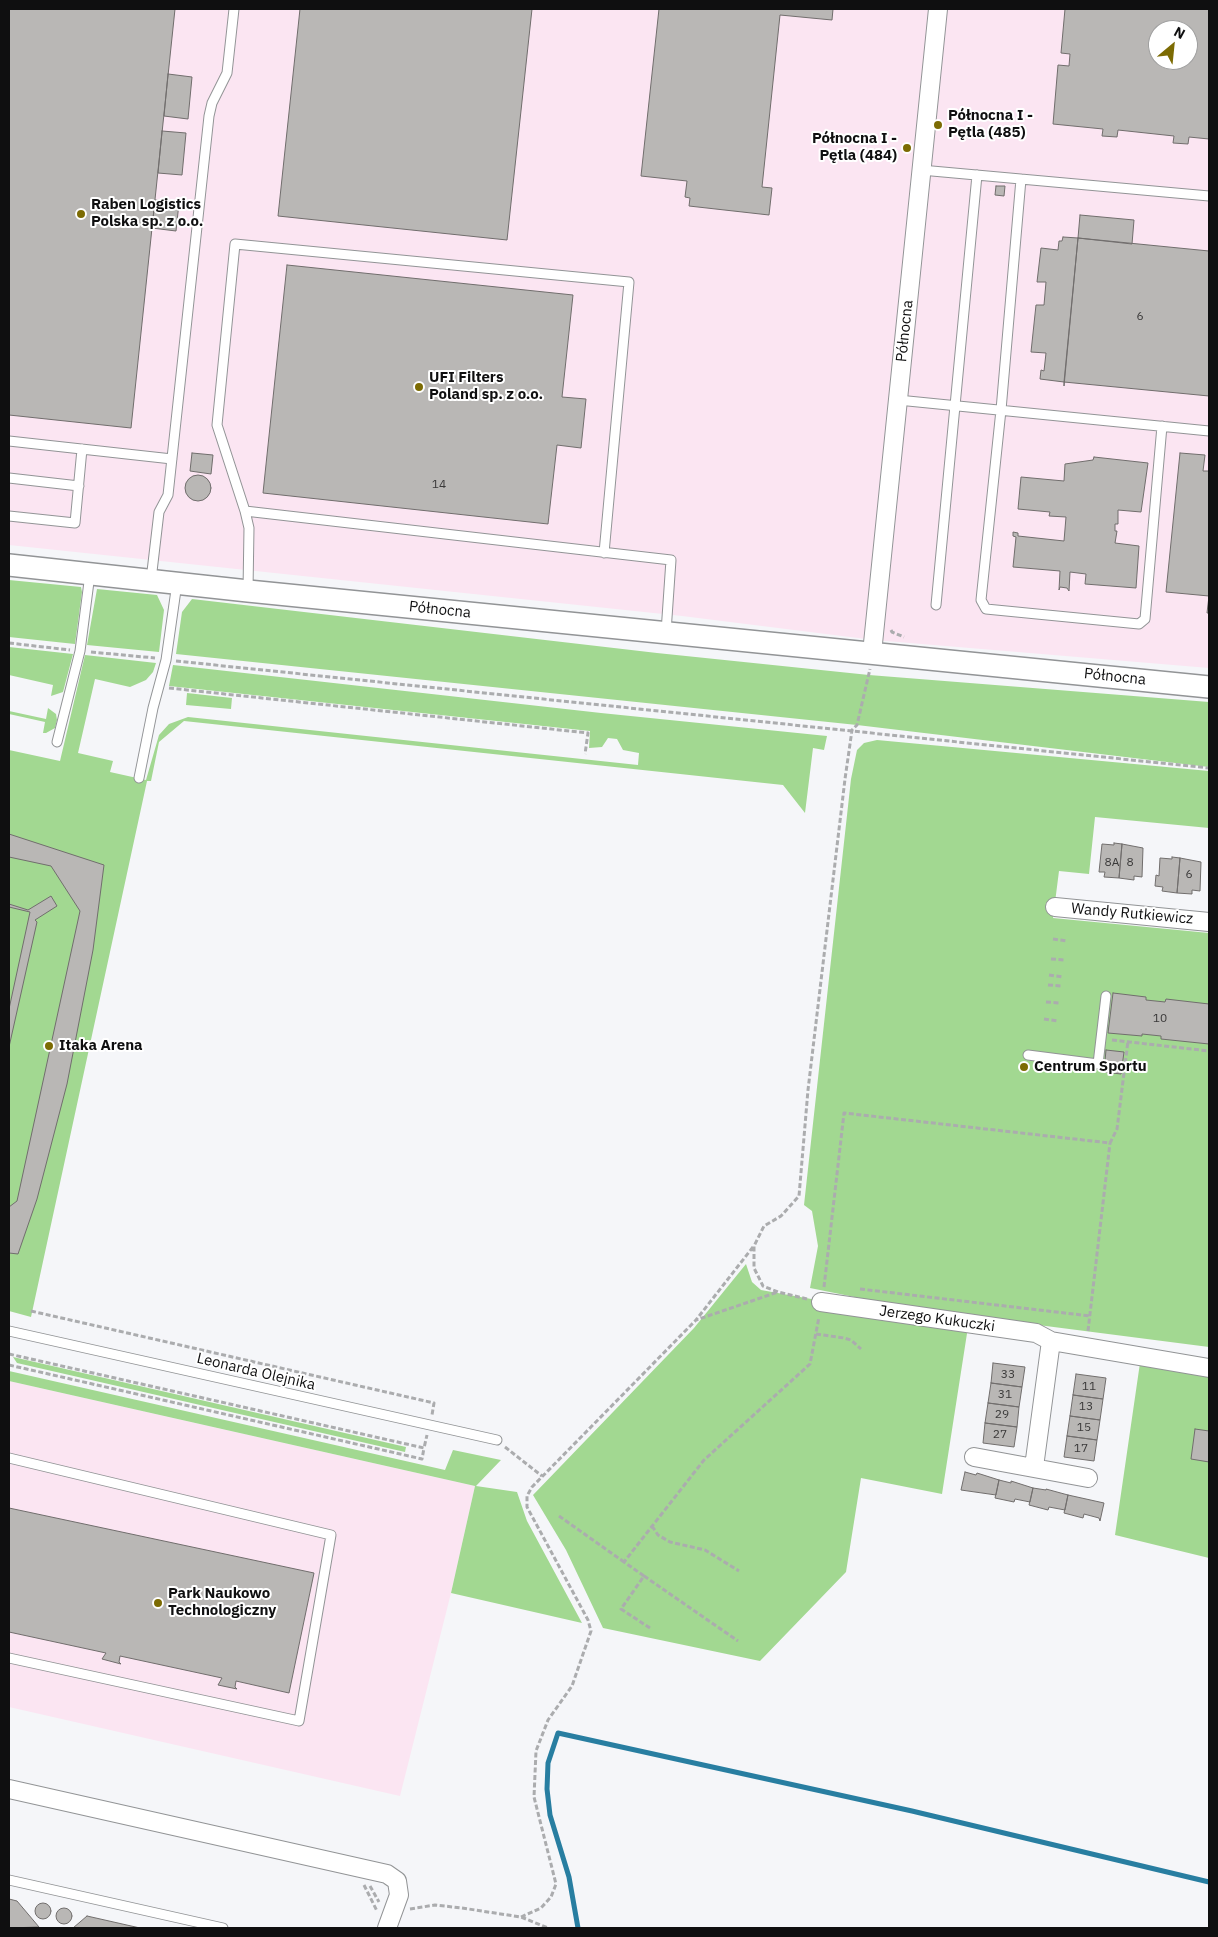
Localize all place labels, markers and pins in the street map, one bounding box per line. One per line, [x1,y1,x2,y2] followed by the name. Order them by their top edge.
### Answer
[948,107,1033,142] place label: Północna I - Pętla (485)
[932,119,944,131] marker: Północna I - Pętla (485)
[812,130,897,165] place label: Północna I - Pętla (484)
[901,142,913,154] marker: Północna I - Pętla (484)
[91,196,203,231] place label: Raben Logistics Polska sp. z o.o.
[75,208,87,220] marker: Raben Logistics Polska sp. z o.o.
[429,369,543,404] place label: UFI Filters Poland sp. z o.o.
[413,381,425,393] marker: UFI Filters Poland sp. z o.o.
[59,1037,143,1055] place label: Itaka Arena
[43,1040,55,1052] marker: Itaka Arena
[1034,1058,1147,1076] place label: Centrum Sportu
[1018,1061,1030,1073] marker: Centrum Sportu
[168,1585,276,1620] place label: Park Naukowo Technologiczny
[152,1597,164,1609] marker: Park Naukowo Technologiczny

